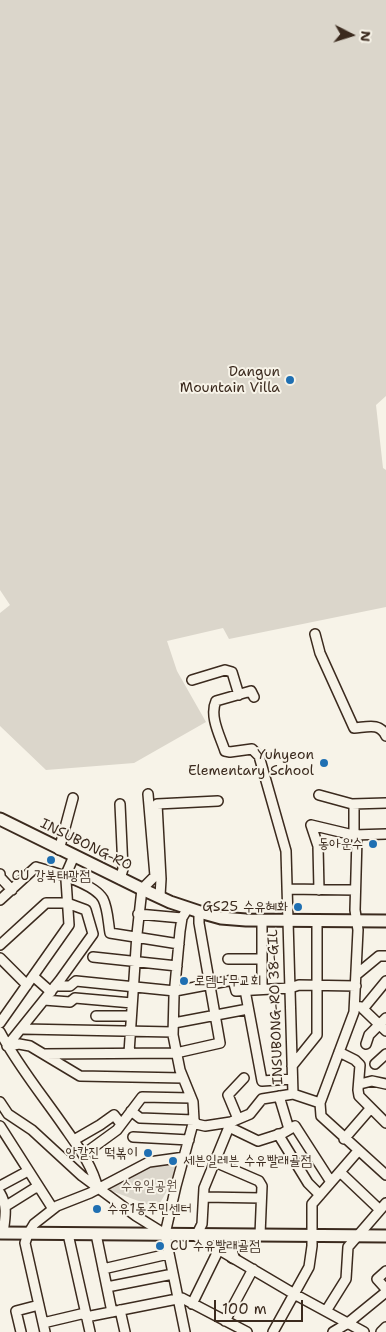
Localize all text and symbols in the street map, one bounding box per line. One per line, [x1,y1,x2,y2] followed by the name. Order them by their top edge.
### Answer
[326,10,376,60] north arrow
[356,30,375,43] text: N
[180,364,280,397] place label: Dangun Mountain Villa
[284,374,296,386] marker: Dangun Mountain Villa
[188,747,314,780] place label: Yuhyeon Elementary School
[318,757,330,769] marker: Yuhyeon Elementary School
[37,816,135,874] street label: INSUBONG-RO
[318,836,363,852] place label: 동아운수
[367,838,379,850] marker: 동아운수
[45,854,57,866] marker: CU 강북태광점
[12,868,90,884] place label: CU 강북태광점
[202,899,288,915] place label: GS25 수유혜화
[292,901,304,913] marker: GS25 수유혜화
[265,929,287,1085] street label: INSUBONG-RO 38-GIL
[194,973,262,989] place label: 로뎀나무교회
[178,975,190,987] marker: 로뎀나무교회
[66,1145,138,1161] place label: 앙칼진 떡볶이
[142,1147,154,1159] marker: 앙칼진 떡볶이
[183,1153,312,1169] place label: 세븐일레븐 수유빨래골점
[167,1155,179,1167] marker: 세븐일레븐 수유빨래골점
[121,1178,177,1194] park label: 수유일공원
[107,1201,192,1217] place label: 수유1동주민센터
[91,1203,103,1215] marker: 수유1동주민센터
[170,1238,260,1254] place label: CU 수유빨래골점
[154,1240,166,1252] marker: CU 수유빨래골점
[216,1290,305,1322] scale bar
[222,1299,267,1319] text: 100 m

